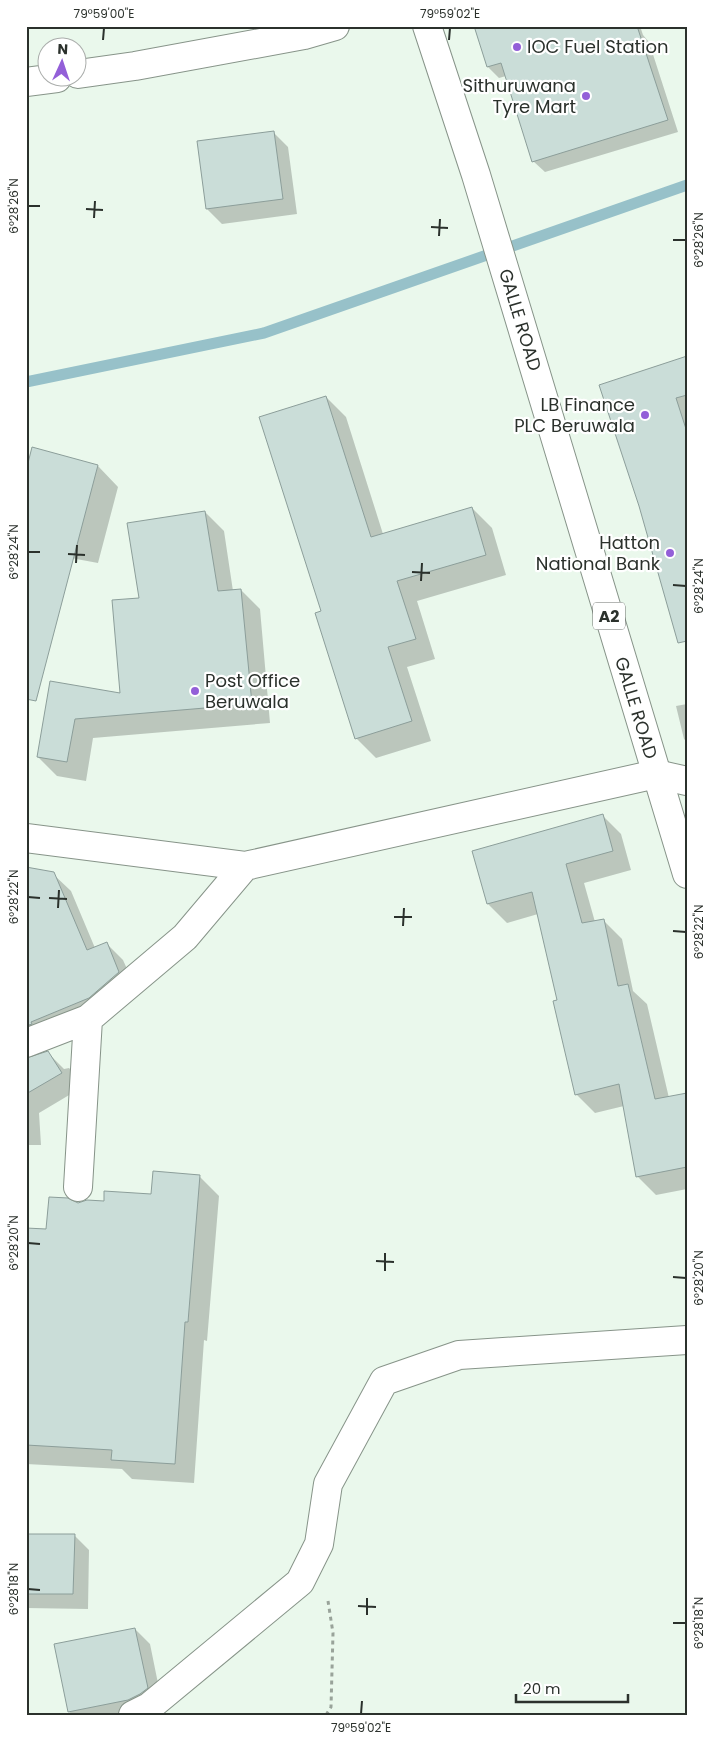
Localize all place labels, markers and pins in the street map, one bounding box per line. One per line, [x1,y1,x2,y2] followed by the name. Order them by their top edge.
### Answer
[527,34,669,59] place label: IOC Fuel Station
[511,41,523,53] marker: IOC Fuel Station
[463,73,576,119] place label: Sithuruwana Tyre Mart
[580,90,592,102] marker: Sithuruwana Tyre Mart
[514,392,635,438] place label: LB Finance PLC Beruwala
[639,409,651,421] marker: LB Finance PLC Beruwala
[536,530,661,576] place label: Hatton National Bank
[664,547,676,559] marker: Hatton National Bank
[205,668,300,714] place label: Post Office Beruwala
[189,685,201,697] marker: Post Office Beruwala

